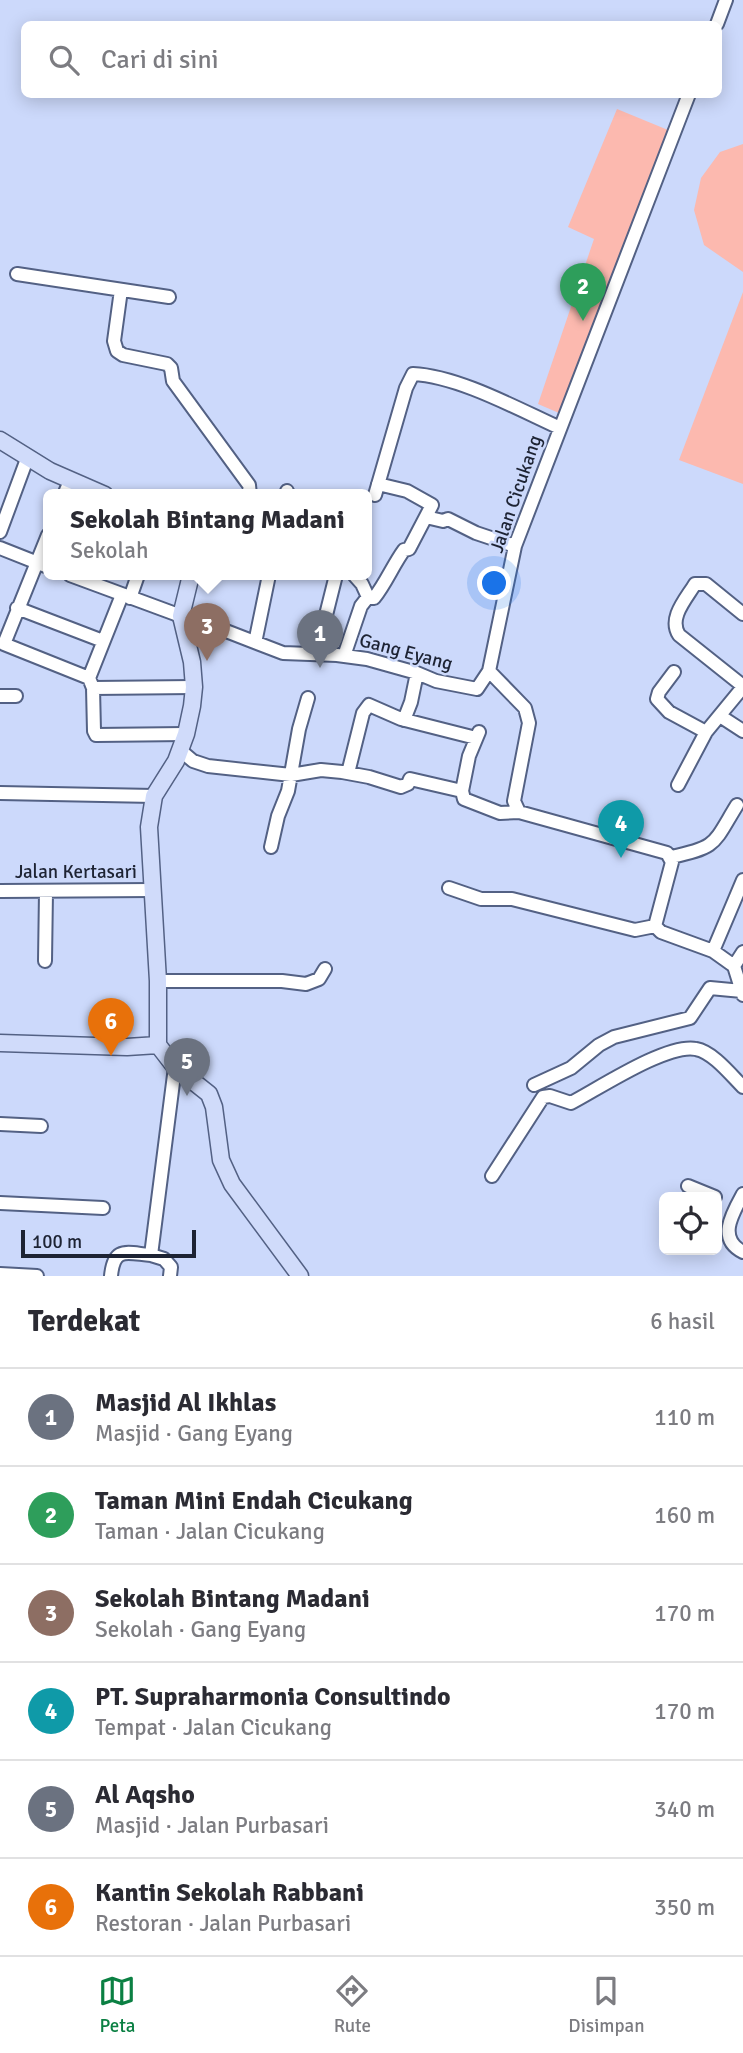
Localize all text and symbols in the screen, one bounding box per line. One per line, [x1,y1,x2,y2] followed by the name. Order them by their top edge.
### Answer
[21,21,722,98] search box
[45,41,83,79] icon: search
[101,44,219,76] text: Cari di sini
[560,263,606,321] pin: 2
[485,432,547,556] street label: Jalan Cicukang
[43,489,372,580] popup
[70,504,345,536] text: Sekolah Bintang Madani
[70,536,148,565] text: Sekolah
[477,566,511,600] your location
[184,603,230,661] pin: 3
[297,610,343,668] pin: 1
[357,628,455,676] street label: Gang Eyang
[598,800,644,858] pin: 4
[15,860,137,884] street label: Jalan Kertasari
[88,998,134,1056] pin: 6
[164,1038,210,1096] pin: 5
[659,1192,722,1255] map controls
[659,1192,722,1255] button: locate
[21,1227,196,1259] scale bar
[32,1230,82,1254] text: 100 m
[28,1303,140,1340] text: Terdekat
[650,1307,715,1336] text: 6 hasil
[95,1387,276,1419] text: Masjid Al Ikhlas
[45,1403,57,1432] text: 1
[654,1403,715,1432] text: 110 m
[95,1419,293,1448] text: Masjid · Gang Eyang
[95,1485,413,1517] text: Taman Mini Endah Cicukang
[45,1501,57,1530] text: 2
[654,1501,715,1530] text: 160 m
[95,1517,325,1546] text: Taman · Jalan Cicukang
[95,1583,370,1615] text: Sekolah Bintang Madani
[45,1599,57,1628] text: 3
[654,1599,715,1628] text: 170 m
[95,1615,306,1644] text: Sekolah · Gang Eyang
[95,1681,451,1713] text: PT. Supraharmonia Consultindo
[45,1697,57,1726] text: 4
[654,1697,715,1726] text: 170 m
[95,1713,332,1742] text: Tempat · Jalan Cicukang
[95,1779,195,1811] text: Al Aqsho
[45,1795,57,1824] text: 5
[654,1795,715,1824] text: 340 m
[95,1811,329,1840] text: Masjid · Jalan Purbasari
[95,1877,364,1909] text: Kantin Sekolah Rabbani
[45,1893,57,1922] text: 6
[654,1893,715,1922] text: 350 m
[95,1909,351,1938] text: Restoran · Jalan Purbasari
[98,1972,136,2038] tab: Peta
[333,1972,371,2038] tab: Rute
[568,1972,645,2038] tab: Disimpan

